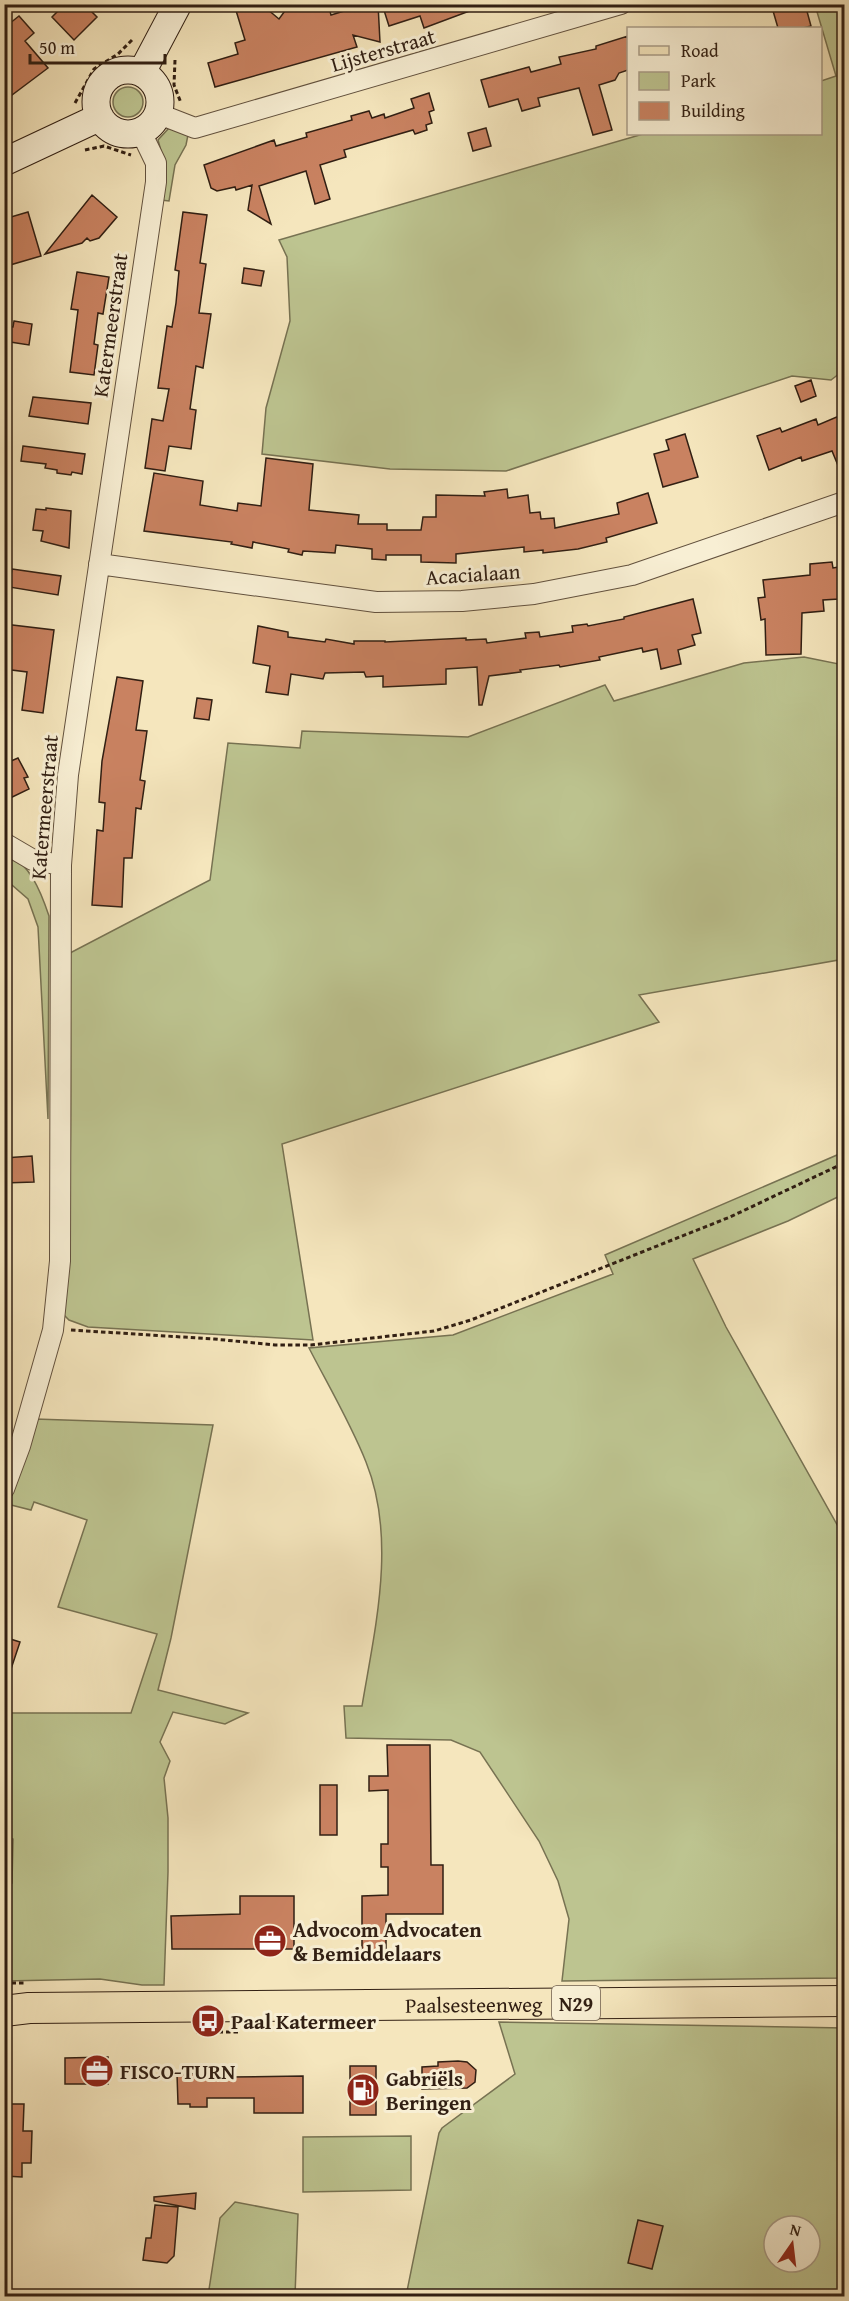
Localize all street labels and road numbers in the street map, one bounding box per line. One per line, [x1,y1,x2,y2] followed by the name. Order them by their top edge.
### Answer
[327,20,439,80] street label: Lijsterstraat
[85,250,136,399] street label: Katermeerstraat
[425,555,521,593] street label: Acacialaan
[22,733,66,881] street label: Katermeerstraat
[552,1986,600,2020] road number: N29
[405,1988,543,2020] street label: Paalsesteenweg

